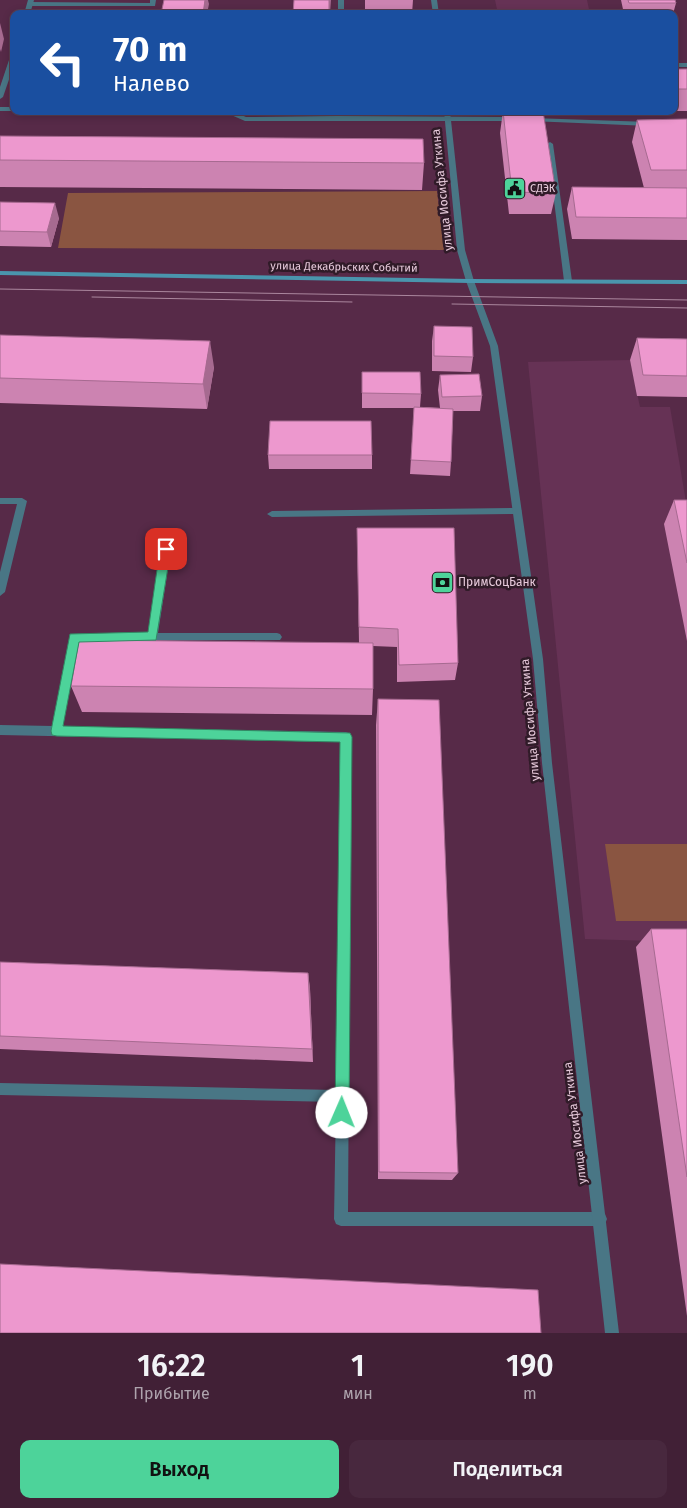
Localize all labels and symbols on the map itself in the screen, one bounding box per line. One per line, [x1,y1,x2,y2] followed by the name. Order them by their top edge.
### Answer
[429,128,455,252] street label: улица Иосифа Уткина
[502,176,526,200] public building icon: СДЭК
[530,182,556,195] place label: СДЭК
[270,259,418,275] street label: улица Декабрьских Событий
[145,528,187,570] pin
[430,570,454,594] bank icon: ПримСоцБанк
[458,575,537,589] place label: ПримСоцБанк
[518,658,542,782] street label: улица Иосифа Уткина
[561,1061,589,1185] street label: улица Иосифа Уткина
[315,1086,367,1138] position arrow

